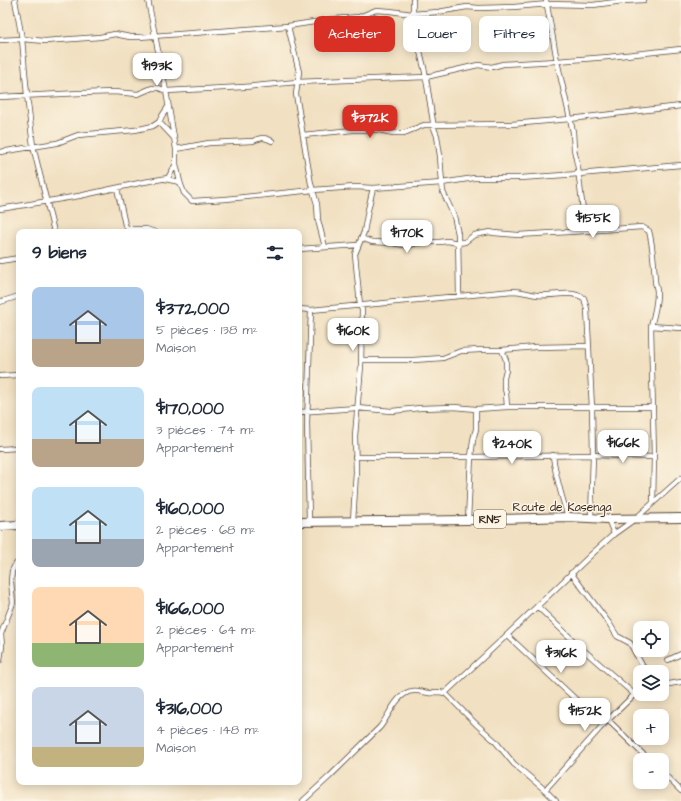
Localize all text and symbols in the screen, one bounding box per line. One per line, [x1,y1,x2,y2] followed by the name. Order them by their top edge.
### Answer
[314,16,395,52] chip: Acheter
[403,16,471,52] chip: Louer
[479,16,549,52] chip: Filtres
[129,53,185,87] pin: $193K
[142,57,172,75] text: $193K
[342,105,398,139] pin: $372K
[351,109,389,127] text: $372K
[565,205,621,239] pin: $155K
[575,209,611,227] text: $155K
[379,220,435,254] pin: $170K
[391,224,423,242] text: $170K
[32,241,87,265] text: 9 biens
[264,242,286,264] icon: filters
[156,297,230,321] text: $372,000
[64,303,112,351] icon: home
[325,318,381,352] pin: $160K
[156,321,258,339] text: 5 pièces · 138 m²
[336,322,370,340] text: $160K
[156,339,196,357] text: Maison
[156,397,224,421] text: $170,000
[64,403,112,451] icon: home
[156,421,255,439] text: 3 pièces · 74 m²
[595,430,651,464] pin: $166K
[484,431,540,465] pin: $240K
[606,434,640,452] text: $166K
[492,435,532,453] text: $240K
[156,439,234,457] text: Appartement
[156,497,224,521] text: $160,000
[512,499,612,517] street label: Route de Kasenga
[64,503,112,551] icon: home
[474,510,506,528] road number: RN5
[156,521,256,539] text: 2 pièces · 68 m²
[156,539,234,557] text: Appartement
[156,597,224,621] text: $166,000
[64,603,112,651] icon: home
[156,621,256,639] text: 2 pièces · 64 m²
[633,621,669,789] map controls
[633,621,669,657] button: locate
[156,639,234,657] text: Appartement
[533,640,589,674] pin: $316K
[545,644,577,662] text: $316K
[633,665,669,701] button: layers
[156,697,222,721] text: $316,000
[557,698,613,732] pin: $152K
[568,702,602,720] text: $152K
[64,703,112,751] icon: home
[633,709,669,745] button: +
[156,721,259,739] text: 4 pièces · 148 m²
[156,739,196,757] text: Maison
[633,753,669,789] button: −

